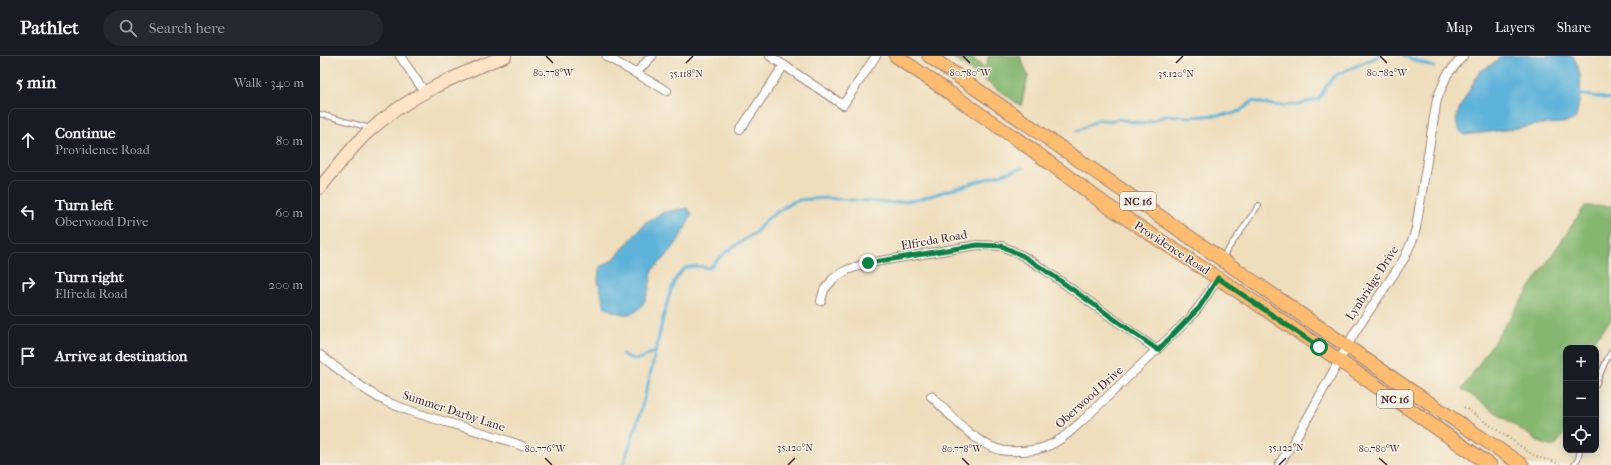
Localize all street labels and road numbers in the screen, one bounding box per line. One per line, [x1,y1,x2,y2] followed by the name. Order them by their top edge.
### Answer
[1120,192,1156,210] road number: NC 16
[1131,218,1213,278] street label: Providence Road
[900,227,969,253] street label: Elfreda Road
[1343,243,1401,323] street label: Lynbridge Drive
[1052,363,1126,431] street label: Oberwood Drive
[401,388,507,434] street label: Summer Darby Lane
[1377,390,1413,408] road number: NC 16

